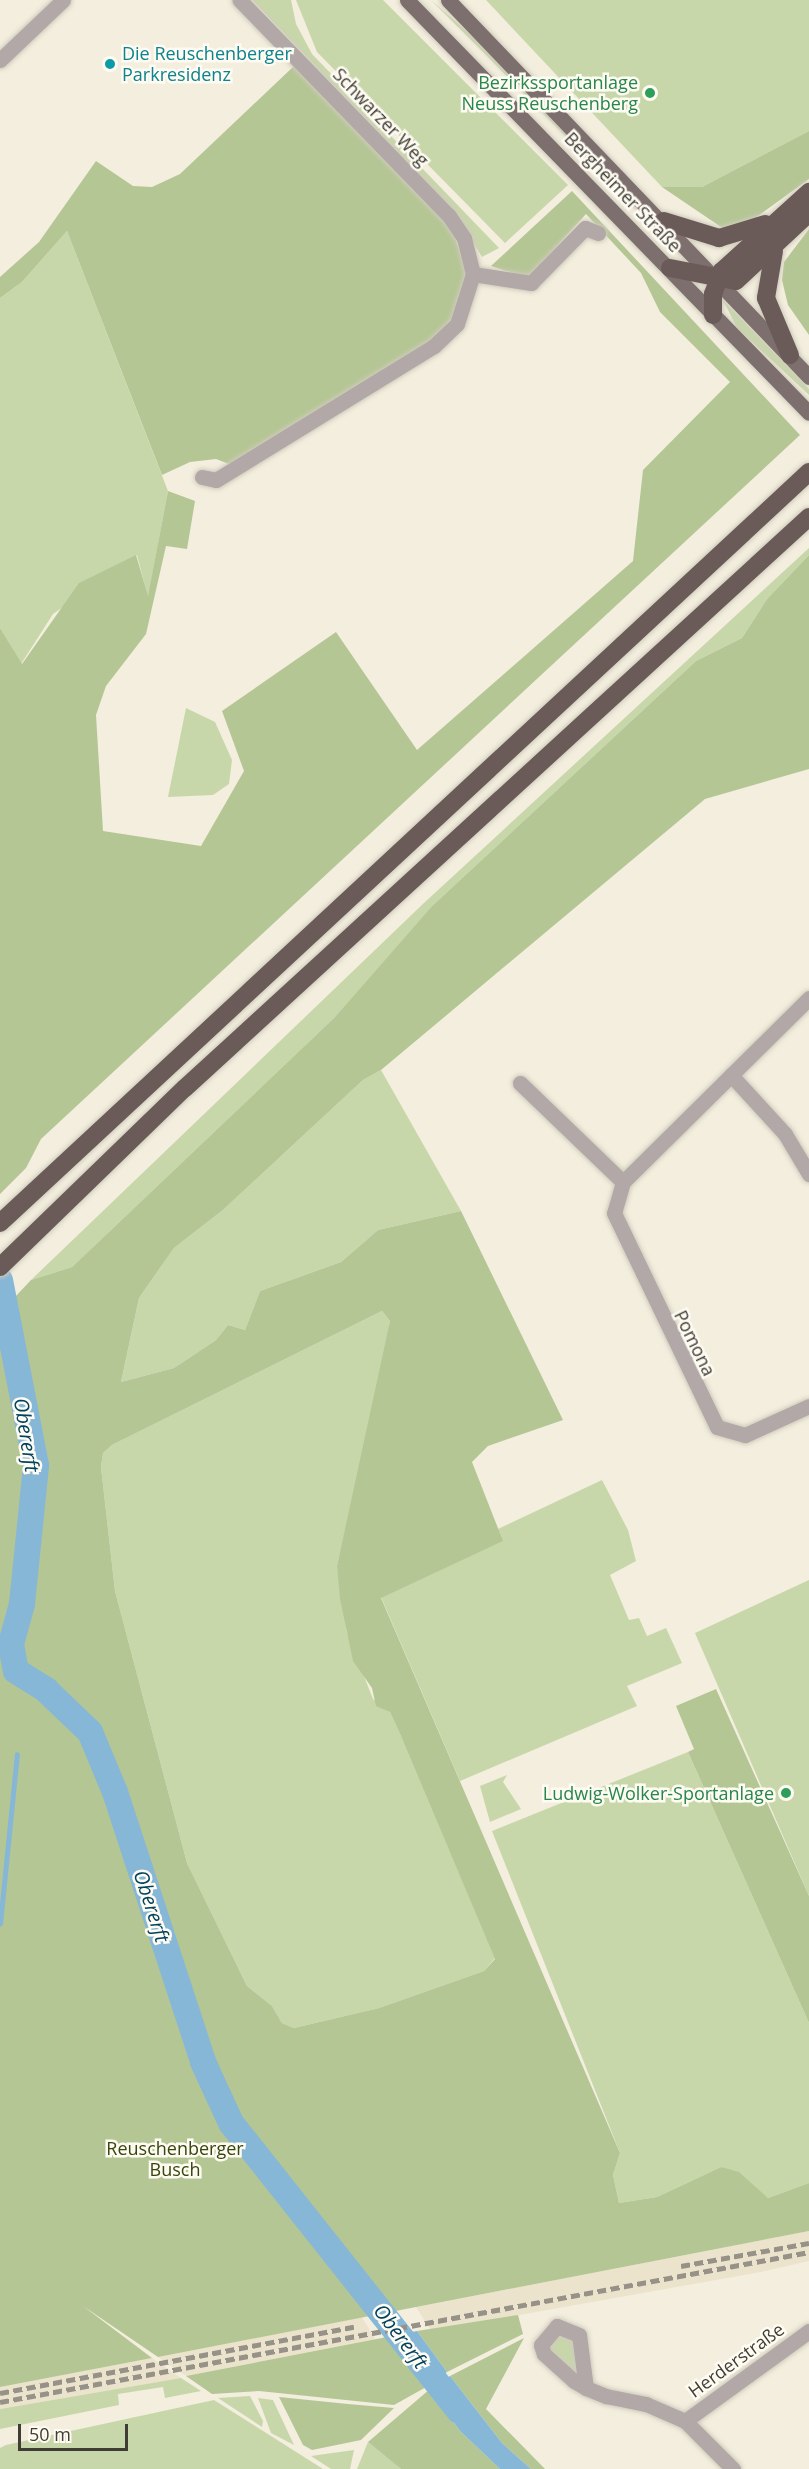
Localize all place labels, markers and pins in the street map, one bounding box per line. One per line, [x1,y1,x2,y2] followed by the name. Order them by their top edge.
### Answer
[122,43,292,86] place label: Die Reuschenberger Parkresidenz
[103,57,117,71] marker: Die Reuschenberger Parkresidenz
[462,72,638,115] place label: Bezirkssportanlage Neuss Reuschenberg
[643,86,657,100] marker: Bezirkssportanlage Neuss Reuschenberg
[543,1782,774,1804] place label: Ludwig-Wolker-Sportanlage
[779,1786,793,1800] marker: Ludwig-Wolker-Sportanlage

